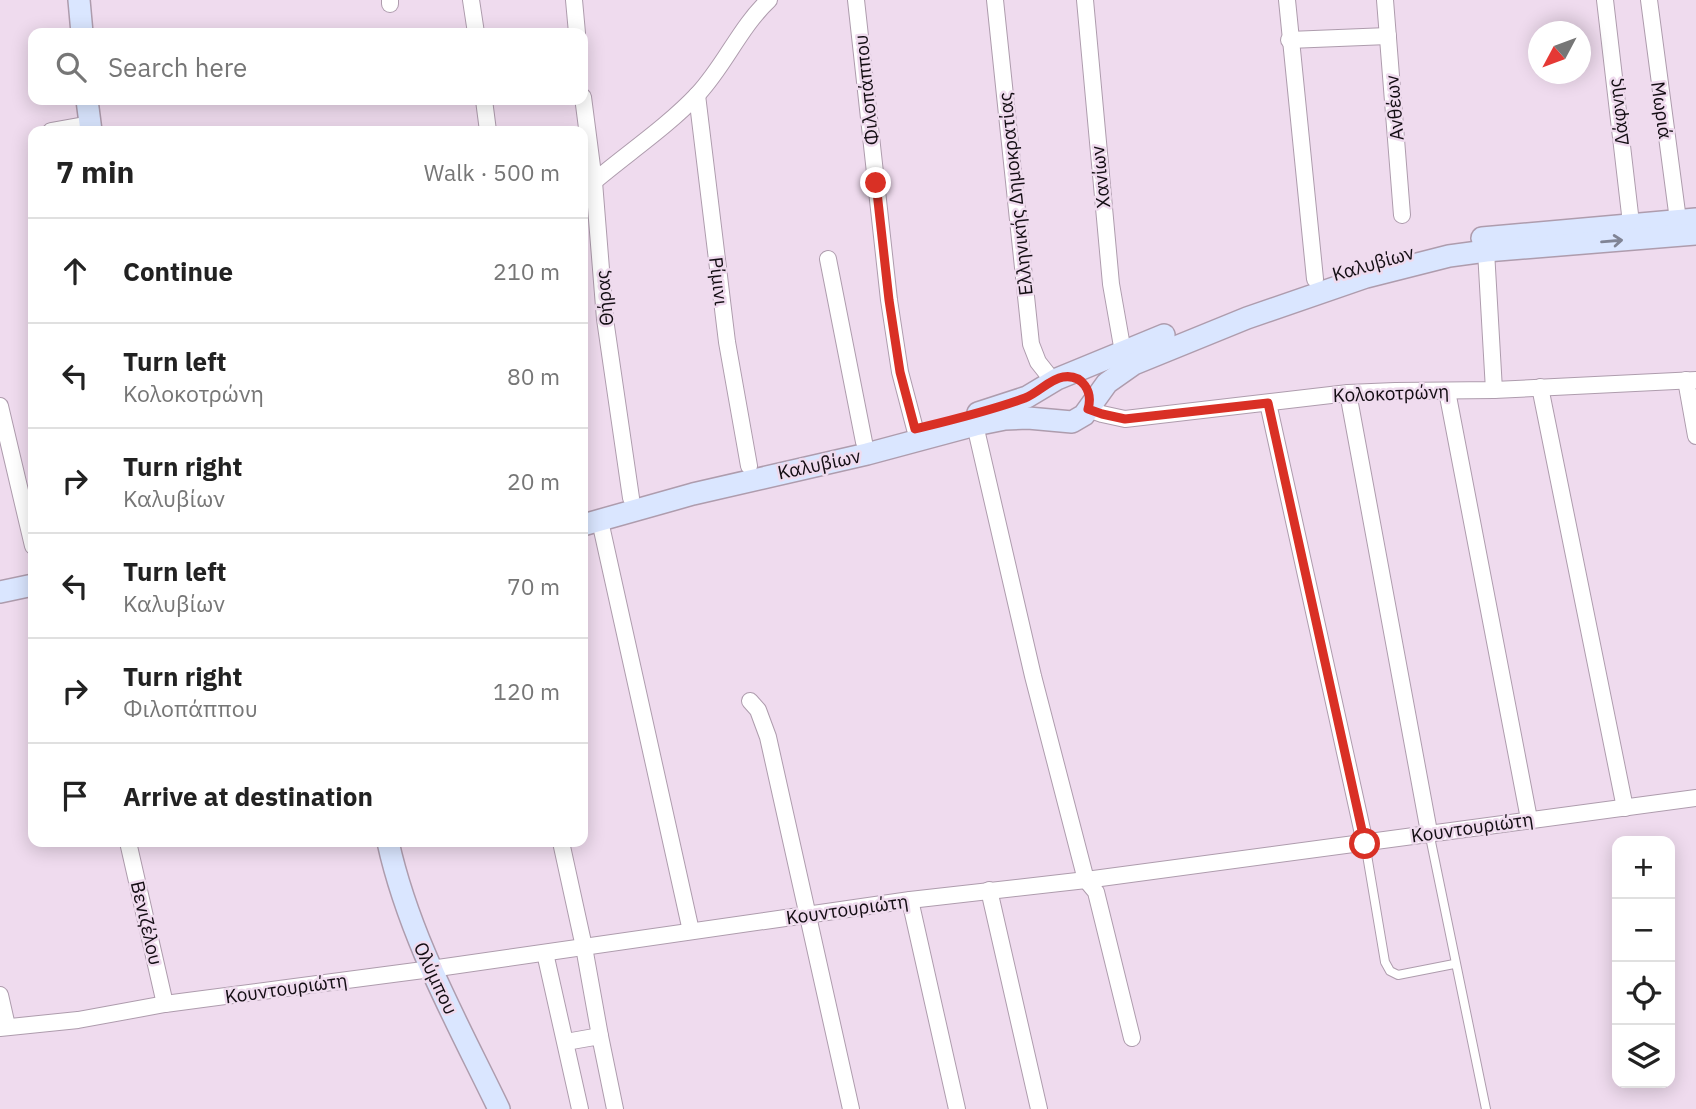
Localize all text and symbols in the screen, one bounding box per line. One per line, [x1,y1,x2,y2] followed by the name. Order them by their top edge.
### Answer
[1528,21,1591,84] north arrow
[28,28,588,105] search box
[848,33,884,147] street label: Φιλοπάππου
[52,48,90,86] icon: search
[108,50,247,84] text: Search here
[1379,74,1409,142] street label: Ανθέων
[1602,77,1634,147] street label: Δάφνης
[1646,80,1678,140] street label: Μωριά
[992,91,1038,297] street label: Ελληνικής Δημοκρατίας
[1085,144,1115,209] street label: Χανίων
[56,152,134,191] text: 7 min
[424,157,560,187] text: Walk · 500 m
[860,167,891,198] route end
[1600,234,1623,247] one-way arrow
[1329,240,1417,286] street label: Καλυβίων
[56,252,94,290] icon: ahead
[123,254,233,288] text: Continue
[704,255,734,307] street label: Ρίμινι
[493,256,560,286] text: 210 m
[590,269,618,327] street label: Θήρας
[123,344,226,378] text: Turn left
[56,357,94,395] icon: left
[507,361,560,391] text: 80 m
[123,378,264,408] text: Κολοκοτρώνη
[1332,379,1450,407] street label: Κολοκοτρώνη
[775,443,863,484] street label: Καλυβίων
[123,449,242,483] text: Turn right
[56,462,94,500] icon: right
[507,466,560,496] text: 20 m
[123,483,225,513] text: Καλυβίων
[123,554,226,588] text: Turn left
[56,567,94,605] icon: left
[507,571,560,601] text: 70 m
[123,588,225,618] text: Καλυβίων
[123,659,242,693] text: Turn right
[56,672,94,710] icon: right
[493,676,560,706] text: 120 m
[123,693,258,723] text: Φιλοπάππου
[56,777,94,815] icon: arrive
[123,779,373,813] text: Arrive at destination
[1409,807,1535,847] street label: Κουντουριώτη
[1349,828,1380,859] route start
[1612,836,1675,1088] map controls
[1612,836,1675,899] button: +
[126,878,168,968] street label: Βενιζέλου
[784,889,910,929] street label: Κουντουριώτη
[1612,899,1675,962] button: −
[409,938,463,1018] street label: Ολύμπου
[1612,962,1675,1025] button: locate
[223,968,349,1008] street label: Κουντουριώτη
[1612,1025,1675,1088] button: layers

